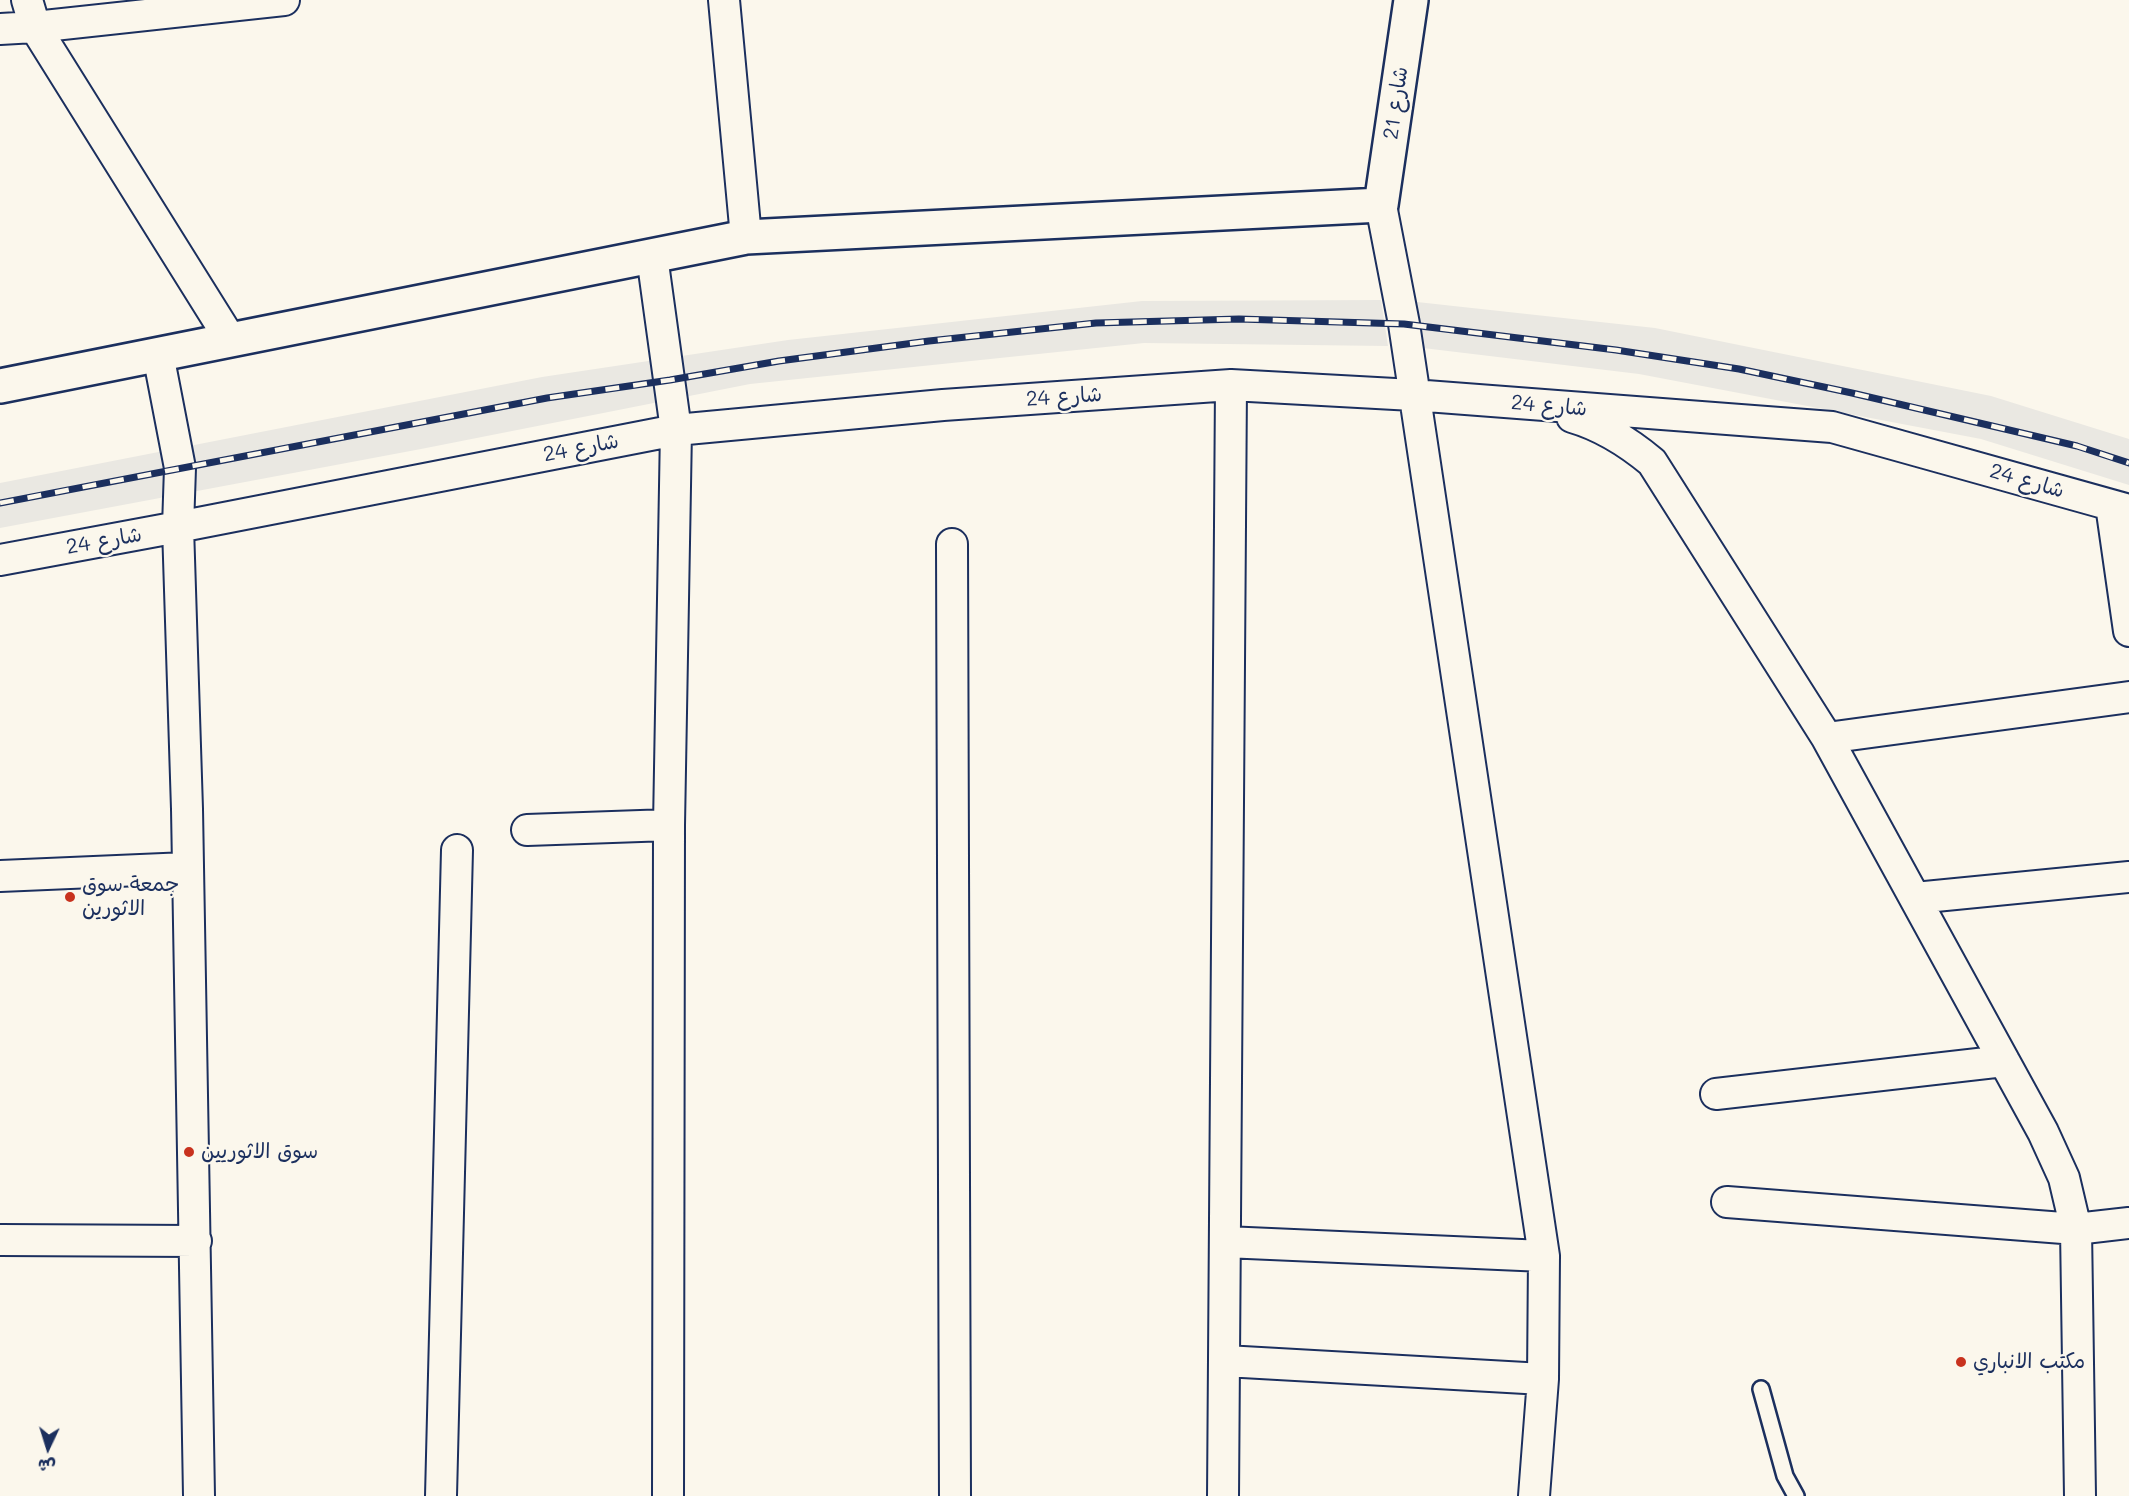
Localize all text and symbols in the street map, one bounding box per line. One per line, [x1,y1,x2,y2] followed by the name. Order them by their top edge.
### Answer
[1378,65,1414,141] street label: شارع 21
[1025,382,1103,412] street label: شارع 24
[1510,390,1588,422] street label: شارع 24
[541,428,621,468] street label: شارع 24
[1987,458,2067,504] street label: شارع 24
[64,522,144,560] street label: شارع 24
[82,872,179,922] place label: جمعة سوق الاثورين
[63,890,77,904] marker: جمعة سوق الاثورين
[201,1139,318,1165] place label: سوق الاثوريين
[182,1145,196,1159] marker: سوق الاثوريين
[1973,1349,2085,1375] place label: مكتب الانباري
[1954,1355,1968,1369] marker: مكتب الانباري
[18,1418,78,1478] north arrow
[37,1455,56,1478] text: ش

